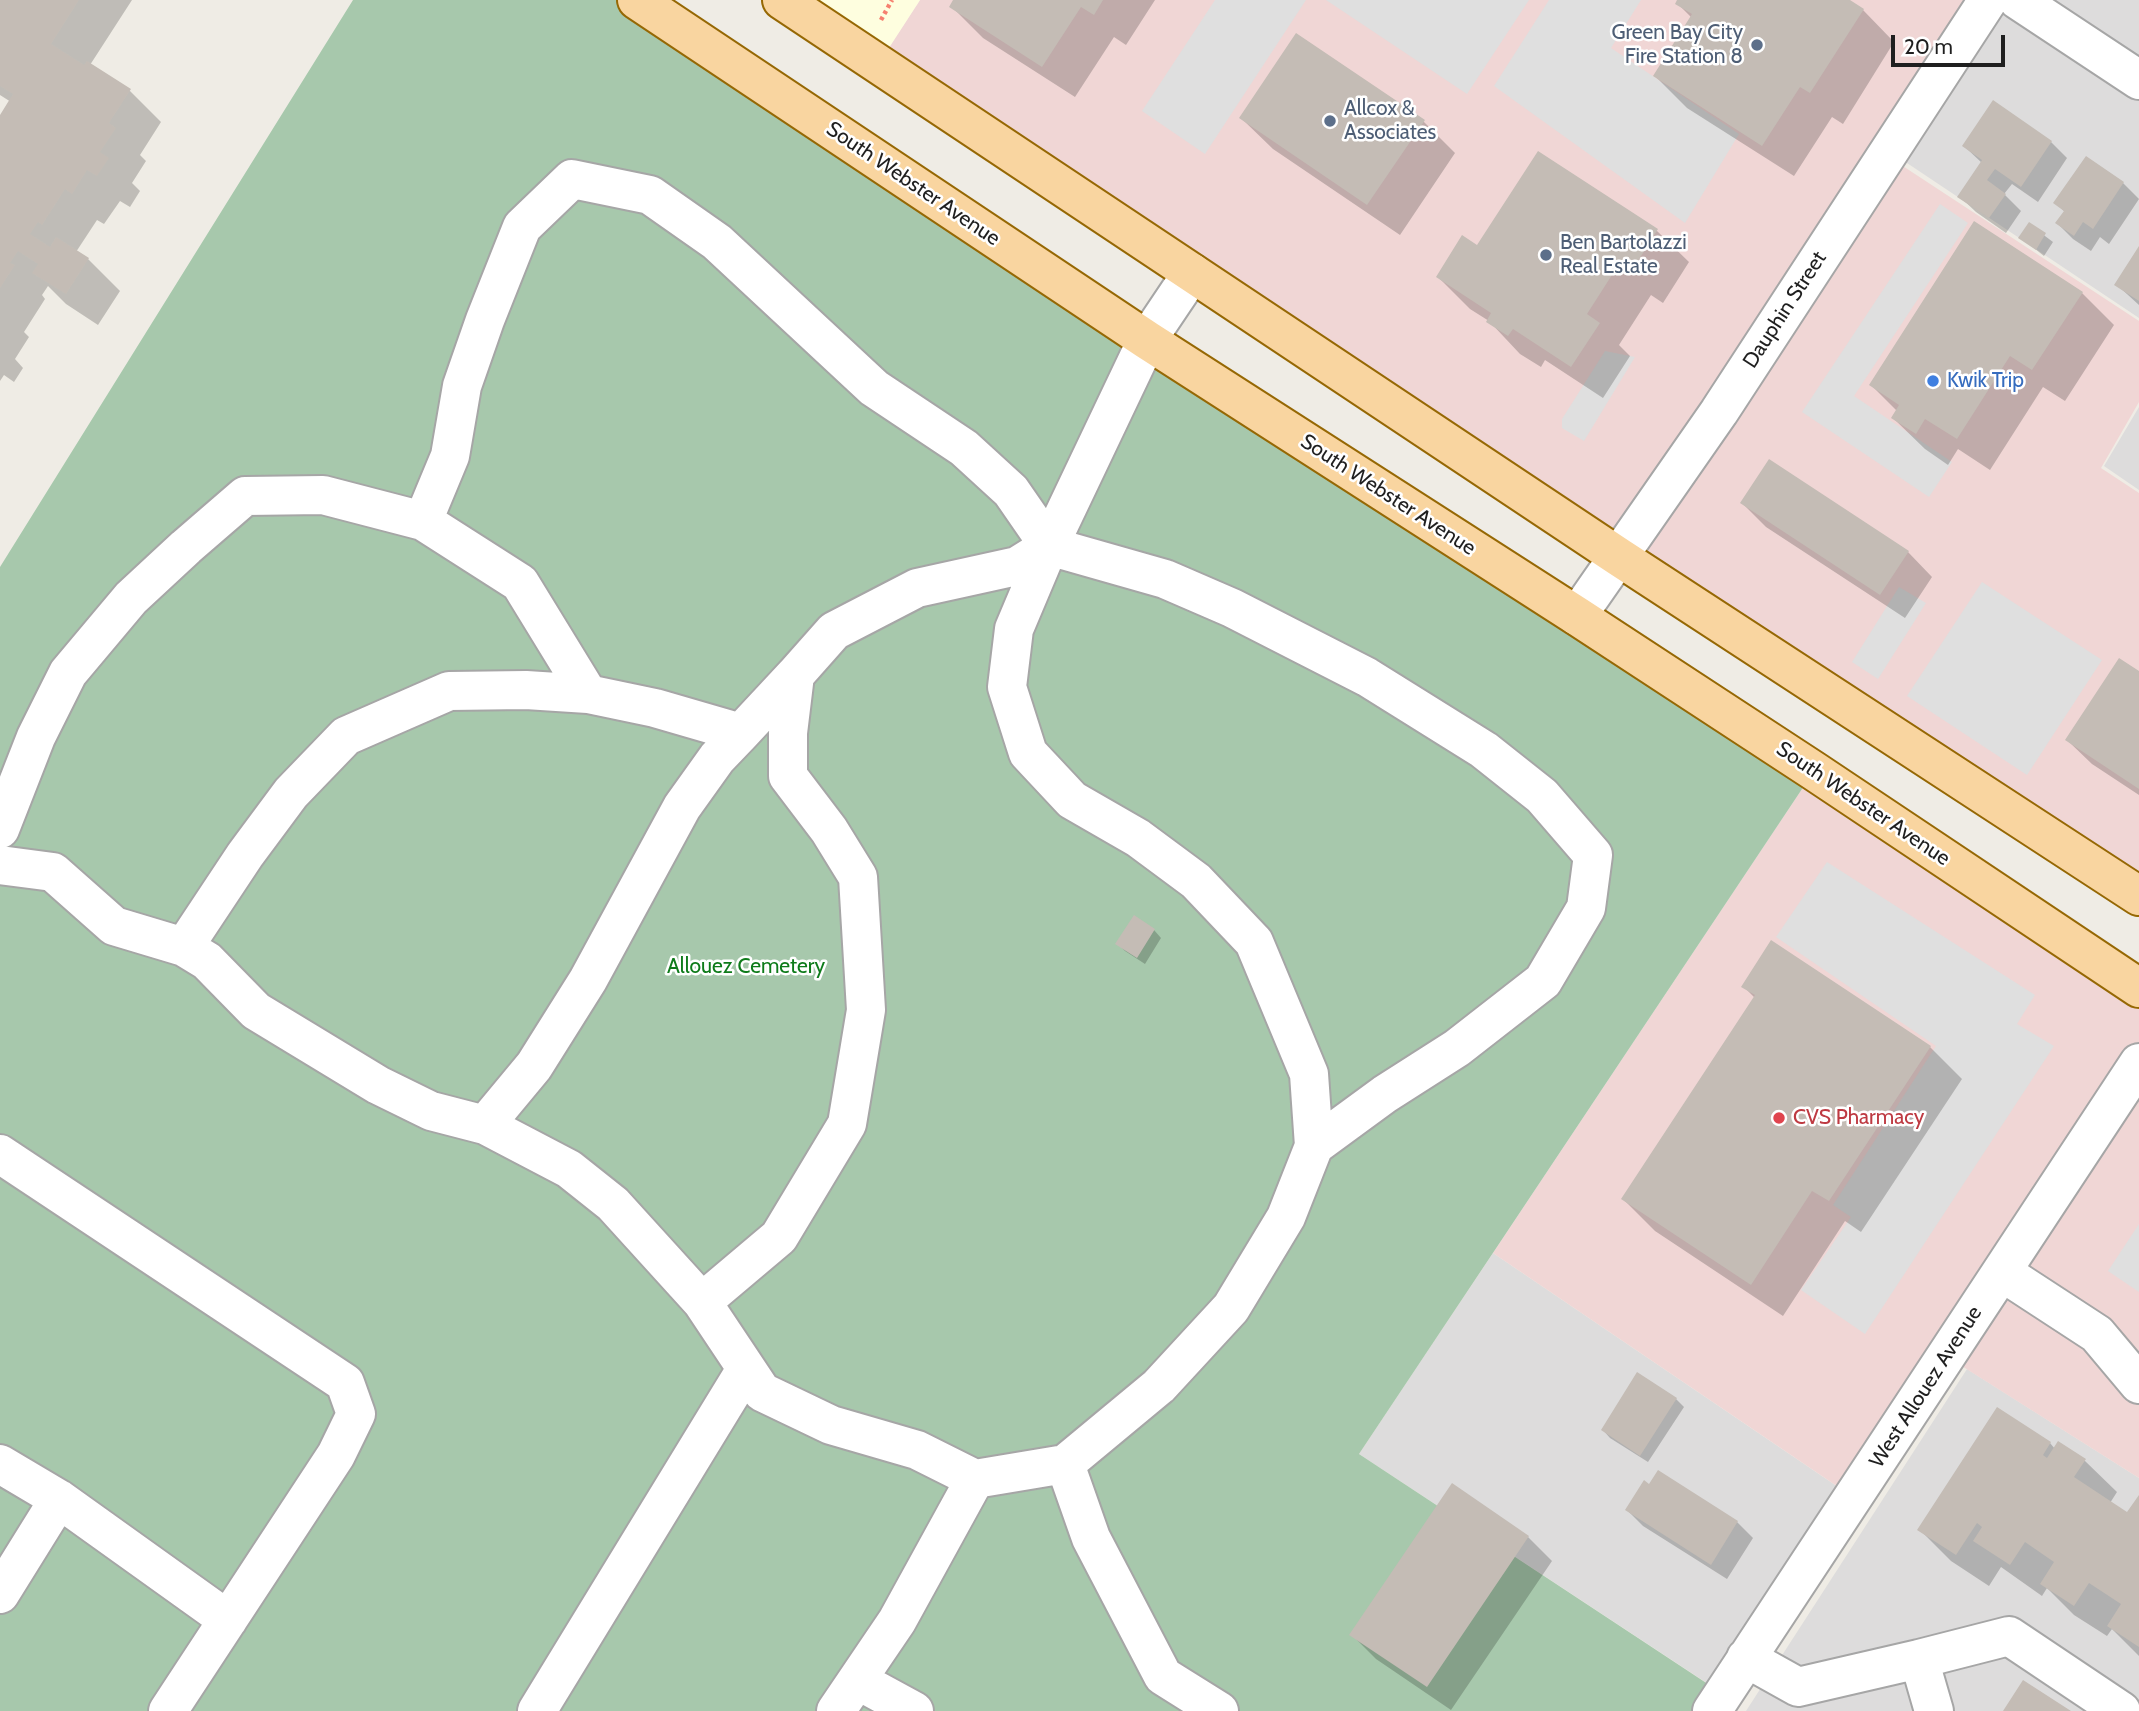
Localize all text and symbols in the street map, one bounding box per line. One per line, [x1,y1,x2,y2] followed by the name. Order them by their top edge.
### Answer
[1611,20,1743,70] place label: Green Bay City Fire Station 8
[1894,21,2008,65] scale bar
[1904,34,1953,59] text: 20 m
[1749,37,1765,53] marker: Green Bay City Fire Station 8
[1344,96,1436,146] place label: Allcox & Associates
[1322,113,1338,129] marker: Allcox & Associates
[821,117,1005,251] street label: South Webster Avenue
[1560,230,1687,280] place label: Ben Bartolazzi Real Estate
[1538,247,1554,263] marker: Ben Bartolazzi Real Estate
[1738,247,1832,373] street label: Dauphin Street
[1947,368,2024,394] place label: Kwik Trip
[1925,373,1941,389] marker: Kwik Trip
[1296,429,1480,561] street label: South Webster Avenue
[1771,737,1955,871] street label: South Webster Avenue
[667,954,825,980] park label: Allouez Cemetery
[1793,1105,1924,1131] place label: CVS Pharmacy
[1771,1110,1787,1126] marker: CVS Pharmacy
[1864,1302,1988,1472] street label: West Allouez Avenue

